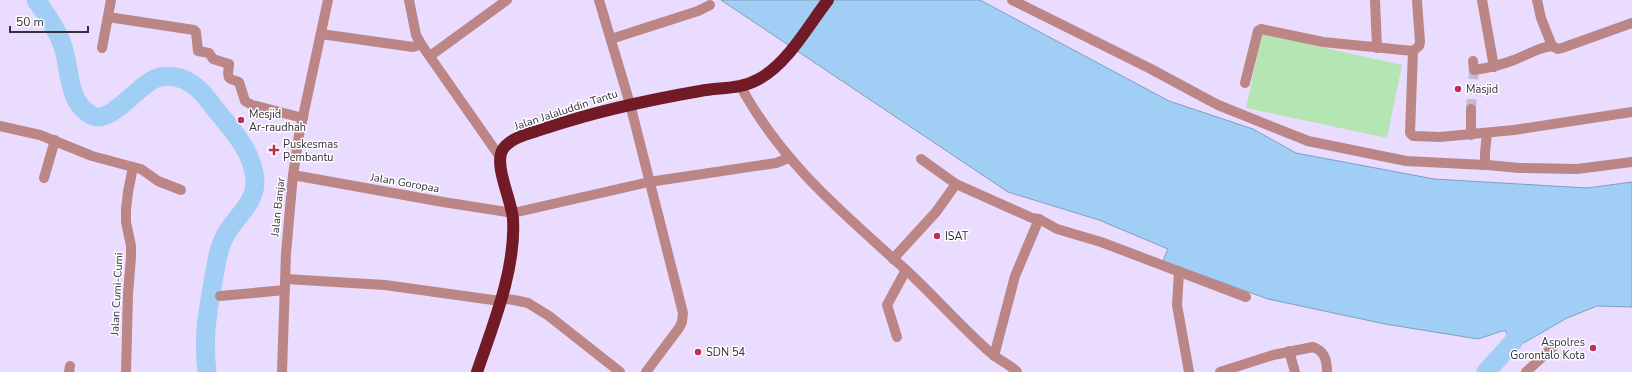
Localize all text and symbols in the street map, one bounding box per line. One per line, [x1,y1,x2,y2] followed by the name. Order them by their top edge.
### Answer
[10,8,88,34] scale bar
[16,14,44,30] text: 50 m
[1466,82,1498,97] place label: Masjid
[1453,84,1463,94] marker: Masjid
[511,86,620,134] street label: Jalan Jalaluddin Tantu
[249,107,306,135] place label: Mesjid Ar-raudhah
[236,115,246,125] marker: Mesjid Ar-raudhah
[283,137,338,165] place label: Puskesmas Pembantu
[268,144,280,156] marker: Puskesmas Pembantu
[368,169,441,196] street label: Jalan Goropaa
[267,177,289,238] street label: Jalan Banjar
[945,229,969,244] place label: ISAT
[932,231,942,241] marker: ISAT
[107,252,127,337] street label: Jalan Cumi-Cumi
[1510,335,1585,363] place label: Aspolres Gorontalo Kota
[1588,343,1598,353] marker: Aspolres Gorontalo Kota
[706,345,745,360] place label: SDN 54
[693,347,703,357] marker: SDN 54

